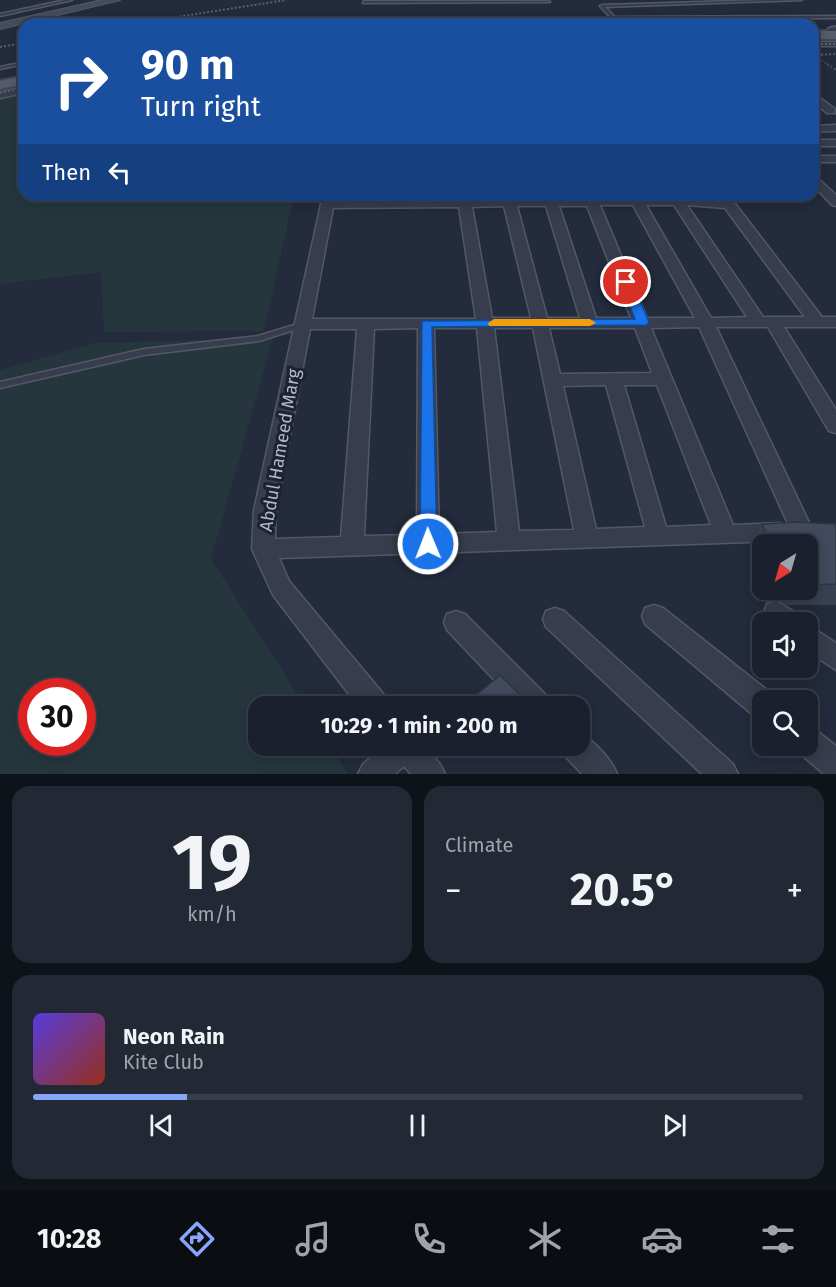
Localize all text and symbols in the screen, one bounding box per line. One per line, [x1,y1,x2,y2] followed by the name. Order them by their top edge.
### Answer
[141,40,235,90] text: 90 m
[42,42,120,120] icon: right
[141,91,261,123] text: Turn right
[103,156,136,189] icon: left
[42,159,91,186] text: Then
[600,256,651,307] pin
[609,265,642,298] icon: arrive
[255,366,305,533] street label: Abdul Hameed Marg
[396,512,460,576] position arrow
[752,534,818,600] north arrow
[752,534,818,756] map controls
[752,612,818,678] button: sound
[18,678,96,756] speed limit sign: 30
[752,690,818,756] button: search
[320,712,518,739] text: 10:29 · 1 min · 200 m
[172,816,252,910] text: 19
[445,833,513,857] text: Climate
[570,863,678,917] text: 20.5°
[445,871,462,911] text: −
[787,871,803,911] text: +
[187,902,237,926] text: km/h
[123,1023,225,1050] text: Neon Rain
[123,1050,204,1074] text: Kite Club
[145,1109,178,1142] icon: previous
[401,1109,434,1142] icon: pause
[658,1109,691,1142] icon: next
[176,1218,218,1260] icon: directions
[292,1218,334,1260] icon: music
[408,1218,450,1260] icon: phone
[524,1218,566,1260] icon: climate
[641,1218,683,1260] icon: car
[757,1218,799,1260] icon: filters
[37,1223,102,1255] text: 10:28

